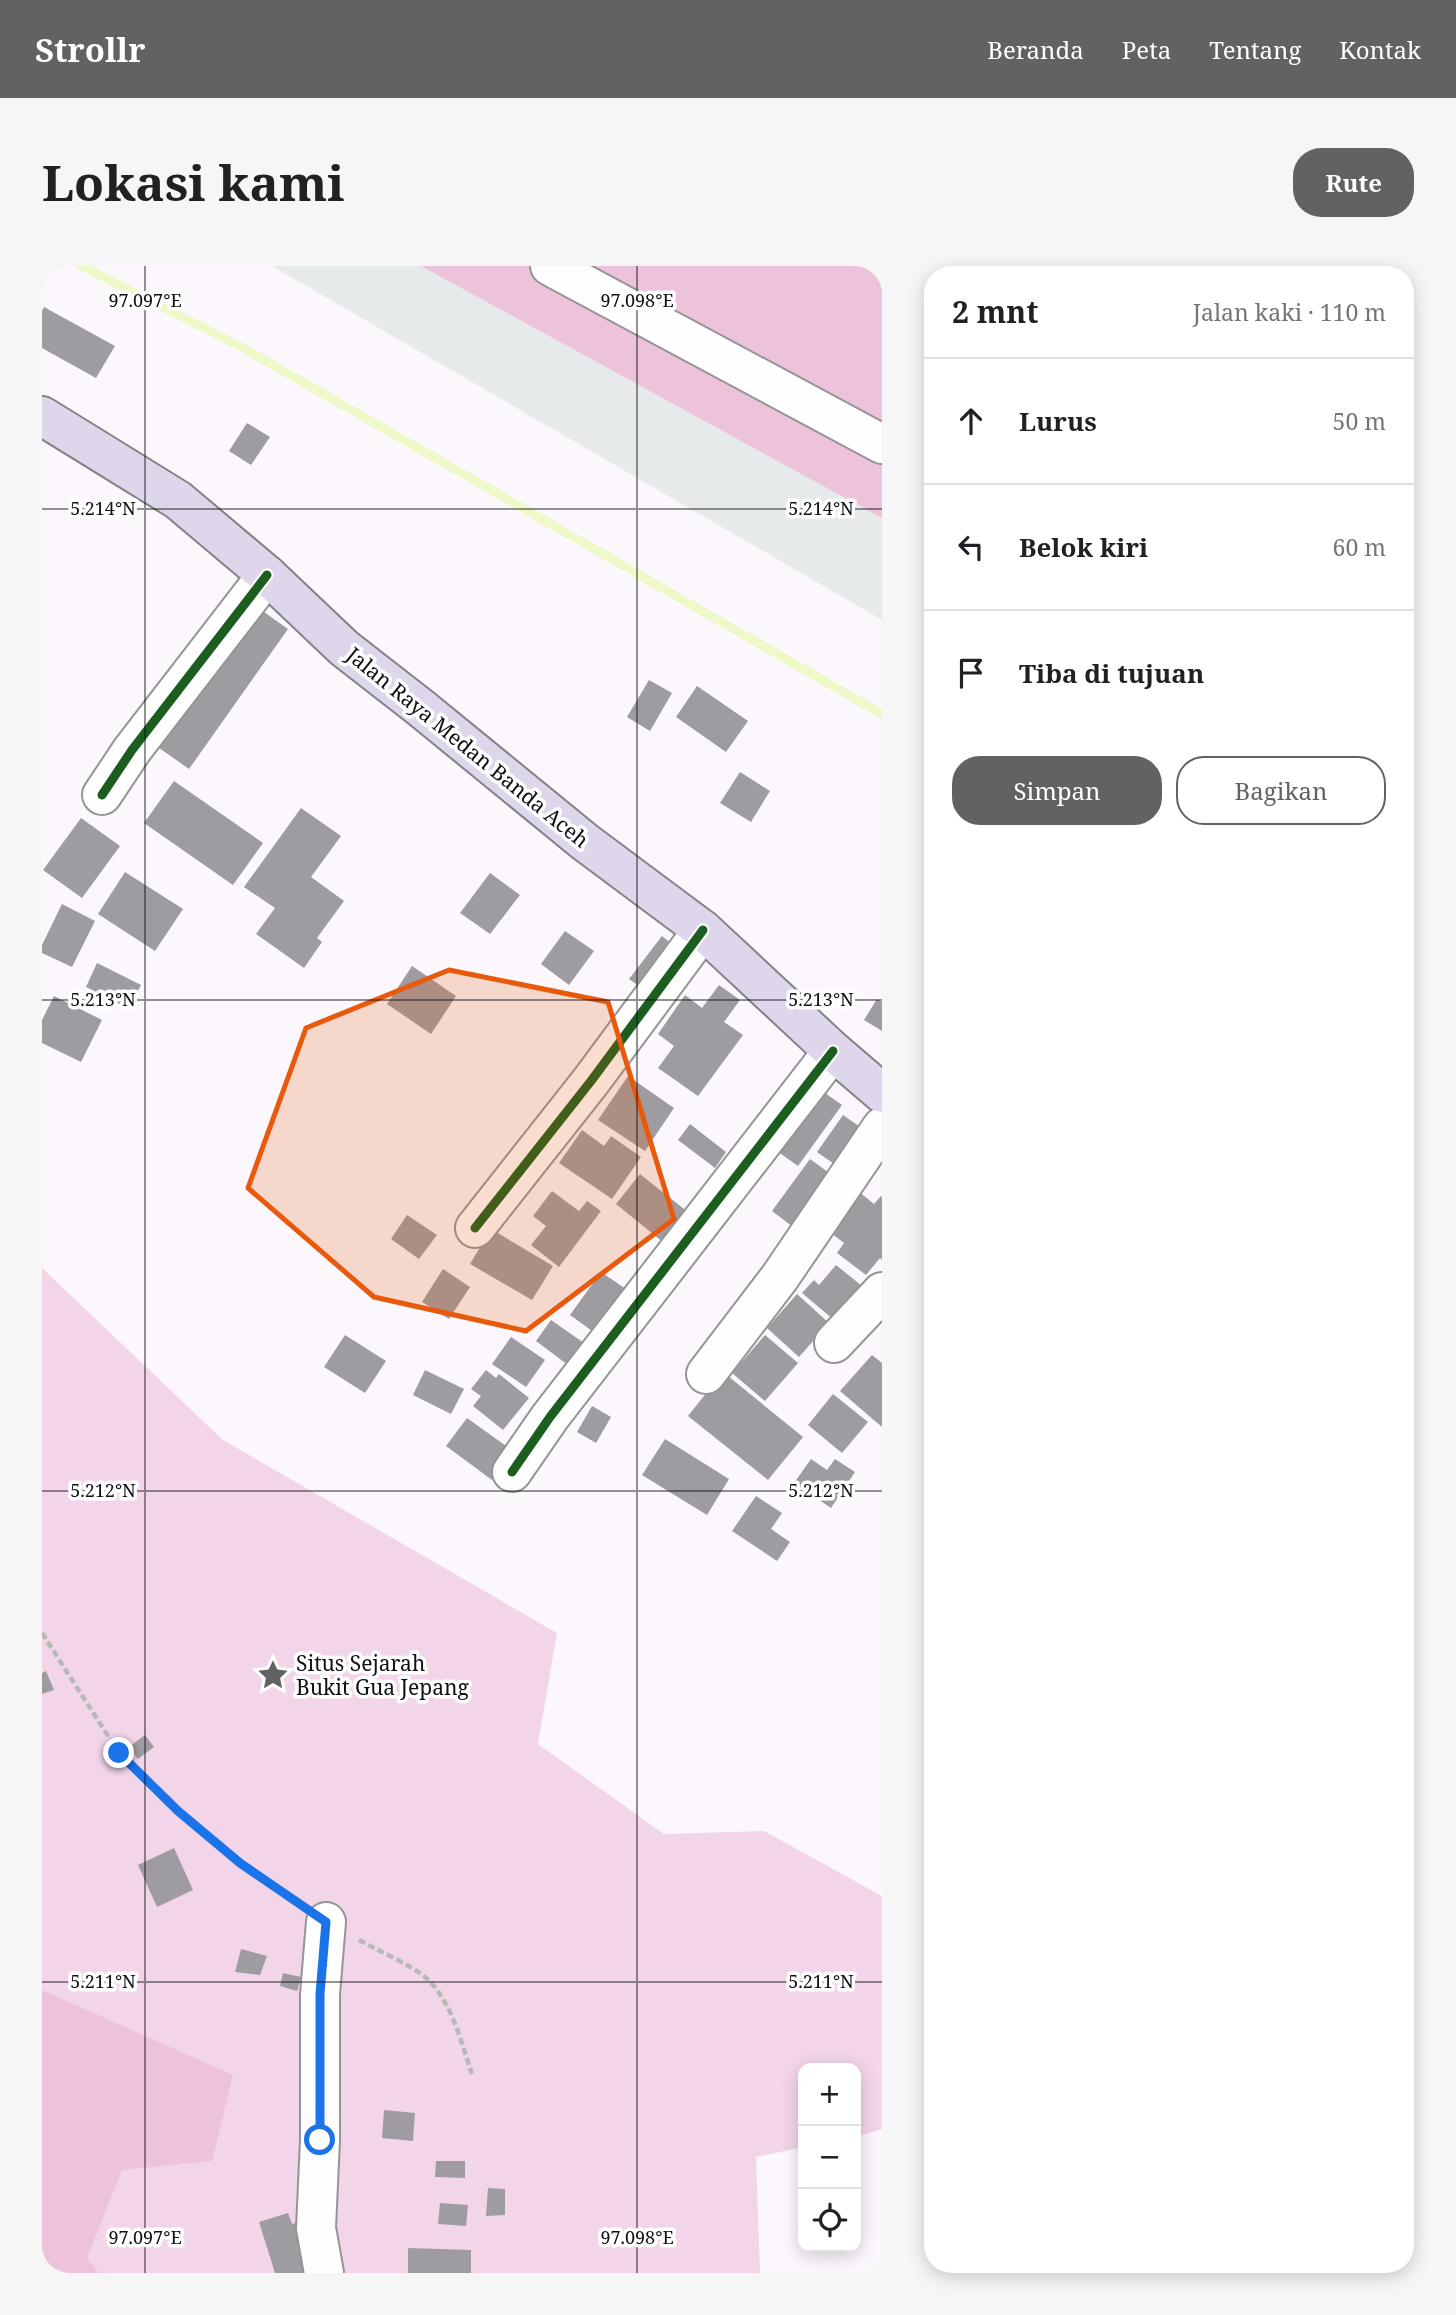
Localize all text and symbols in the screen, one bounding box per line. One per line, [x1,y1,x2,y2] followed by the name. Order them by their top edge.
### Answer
[35,27,145,72] text: Strollr
[987,33,1084,66] text: Beranda
[1122,33,1171,66] text: Peta
[1209,33,1301,66] text: Tentang
[1339,33,1421,66] text: Kontak
[1293,148,1414,217] button: Rute
[42,149,344,215] text: Lokasi kami
[108,288,182,312] text: 97.097°E
[600,288,674,312] text: 97.098°E
[952,291,1039,332] text: 2 mnt
[1193,296,1386,328] text: Jalan kaki · 110 m
[952,402,990,440] icon: ahead
[1019,403,1097,439] text: Lurus
[1333,405,1386,437] text: 50 m
[70,496,136,520] text: 5.214°N
[788,496,854,520] text: 5.214°N
[952,528,990,566] icon: left
[1019,529,1148,565] text: Belok kiri
[1333,531,1386,563] text: 60 m
[340,640,595,854] street label: Jalan Raya Medan Banda Aceh
[952,654,990,692] icon: arrive
[1019,655,1204,691] text: Tiba di tujuan
[952,756,1162,825] button: Simpan
[1176,756,1386,825] button: Bagikan
[70,987,136,1011] text: 5.213°N
[788,987,854,1011] text: 5.213°N
[70,1478,136,1502] text: 5.212°N
[788,1478,854,1502] text: 5.212°N
[296,1649,470,1701] place label: Situs Sejarah Bukit Gua Jepang
[256,1658,290,1692] place icon: Situs Sejarah Bukit Gua Jepang
[103,1737,134,1768] route end
[70,1969,136,1993] text: 5.211°N
[788,1969,854,1993] text: 5.211°N
[798,2063,861,2252] map controls
[798,2063,861,2126] button: +
[304,2124,335,2155] route start
[798,2126,861,2189] button: −
[798,2189,861,2252] button: locate
[108,2225,182,2249] text: 97.097°E
[600,2225,674,2249] text: 97.098°E

